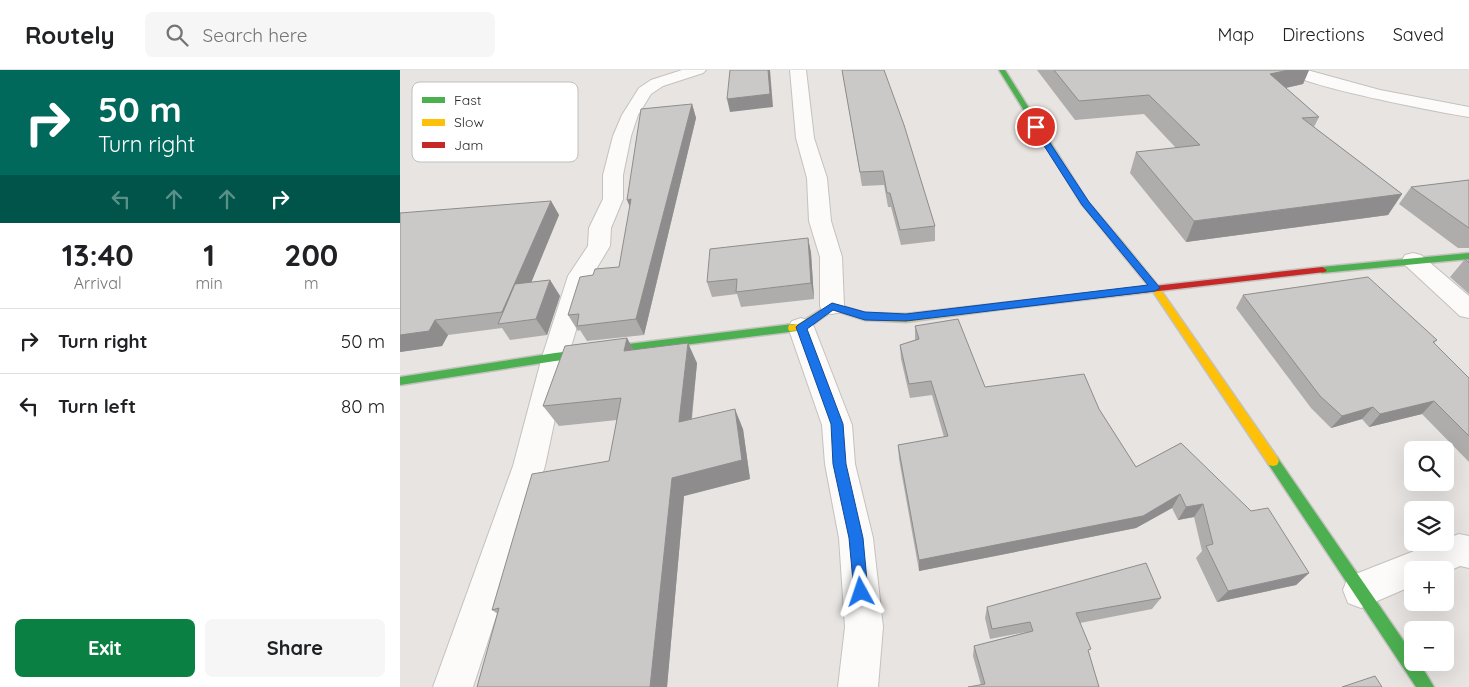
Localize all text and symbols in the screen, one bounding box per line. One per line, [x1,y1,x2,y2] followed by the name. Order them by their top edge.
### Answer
[145,12,495,57] search box
[25,20,115,50] text: Routely
[163,21,191,49] icon: search
[203,23,307,47] text: Search here
[1217,23,1254,46] text: Map
[1282,23,1365,46] text: Directions
[1393,23,1444,46] text: Saved
[412,82,578,162] legend
[98,87,182,131] text: 50 m
[15,90,80,155] icon: right
[454,91,482,109] text: Fast
[1015,106,1057,148] pin
[454,113,484,131] text: Slow
[1022,113,1050,141] icon: arrive
[98,130,195,158] text: Turn right
[454,136,483,154] text: Jam
[107,185,135,213] icon: left
[160,185,188,213] icon: ahead
[213,185,241,213] icon: ahead
[266,185,294,213] icon: right
[62,236,134,274] text: 13:40
[203,236,215,274] text: 1
[284,236,338,274] text: 200
[74,273,122,293] text: Arrival
[195,273,223,293] text: min
[304,273,319,293] text: m
[15,327,43,355] icon: right
[58,329,147,353] text: Turn right
[341,329,385,353] text: 50 m
[15,392,43,420] icon: left
[58,394,136,418] text: Turn left
[341,394,385,418] text: 80 m
[1404,441,1454,671] map controls
[1404,441,1454,491] button: search
[1404,501,1454,551] button: layers
[1404,561,1454,611] button: +
[834,565,886,617] position arrow
[15,619,195,677] button: Exit
[205,619,385,677] button: Share
[1404,621,1454,671] button: −

